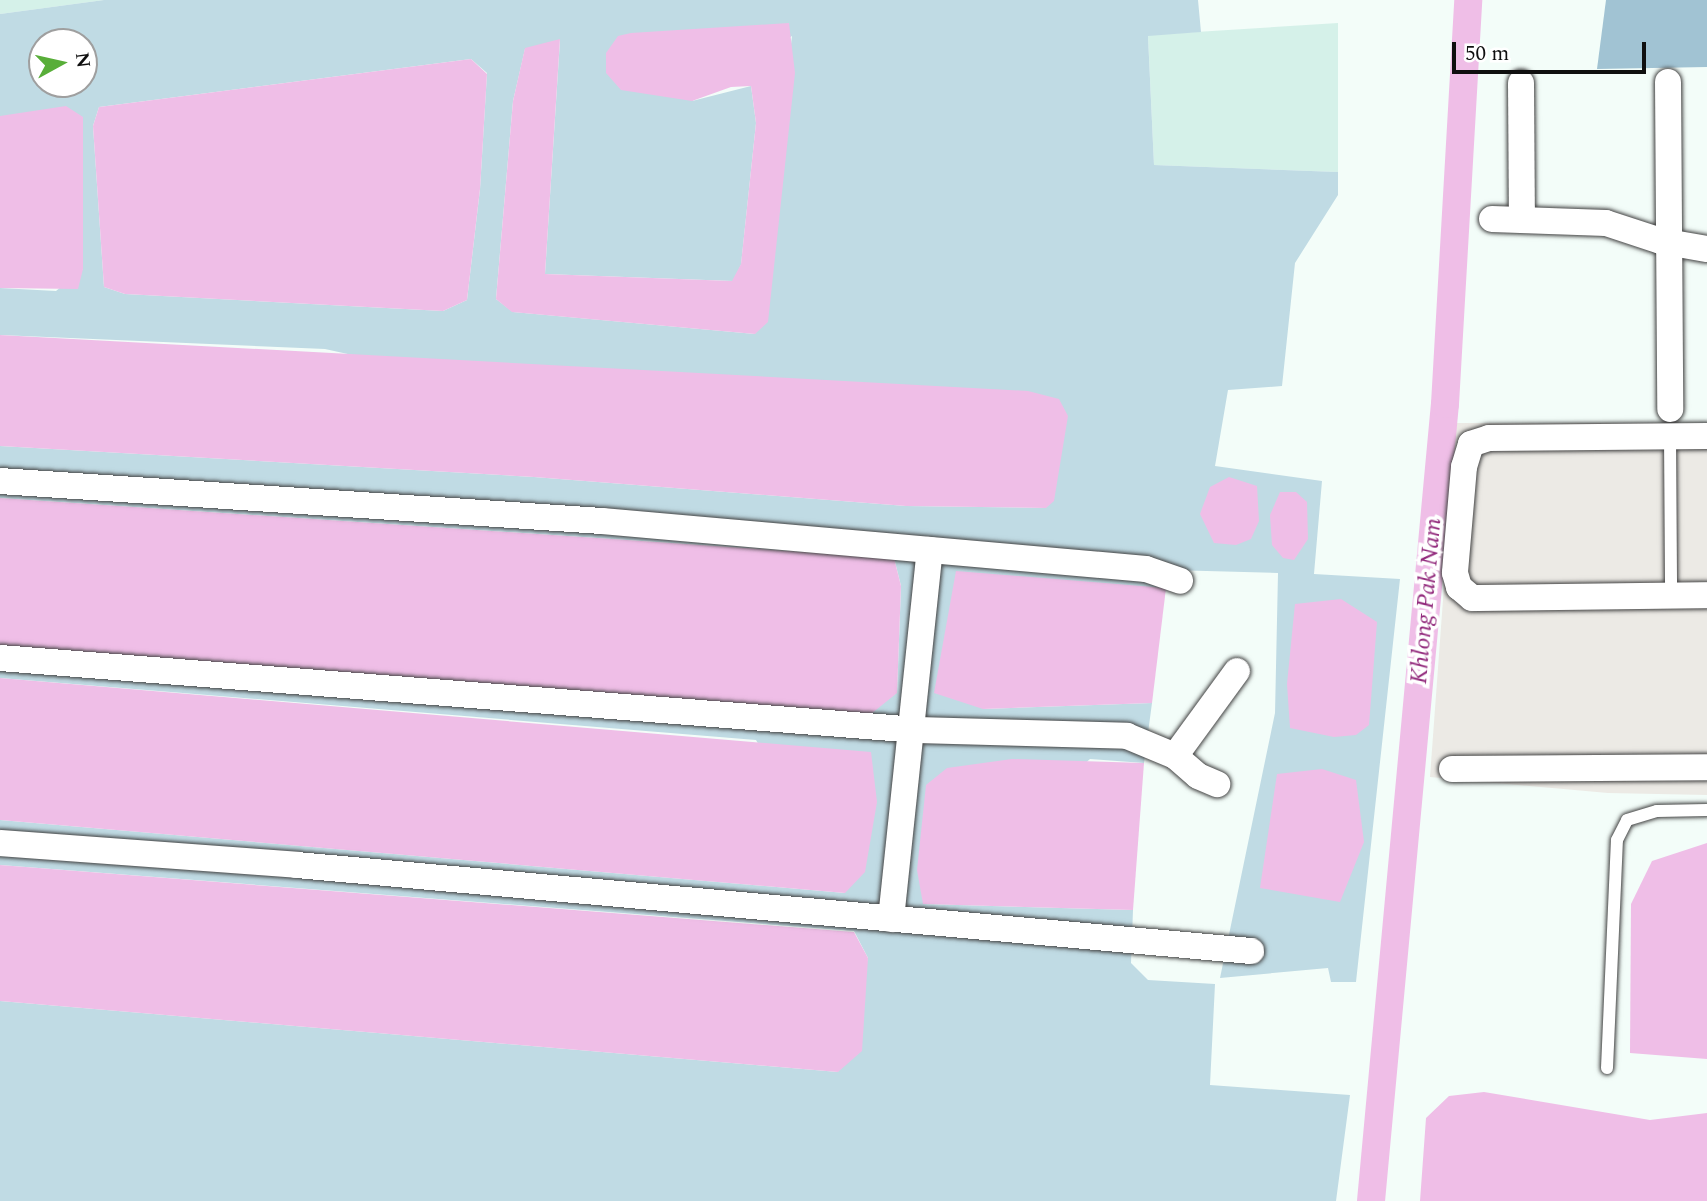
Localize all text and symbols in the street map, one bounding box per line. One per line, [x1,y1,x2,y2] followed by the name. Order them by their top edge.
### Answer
[28,28,98,98] north arrow
[1455,28,1649,72] scale bar
[1465,38,1509,70] text: 50 m
[67,51,98,70] text: N
[1405,517,1449,685] water label: Khlong Pak Nam

